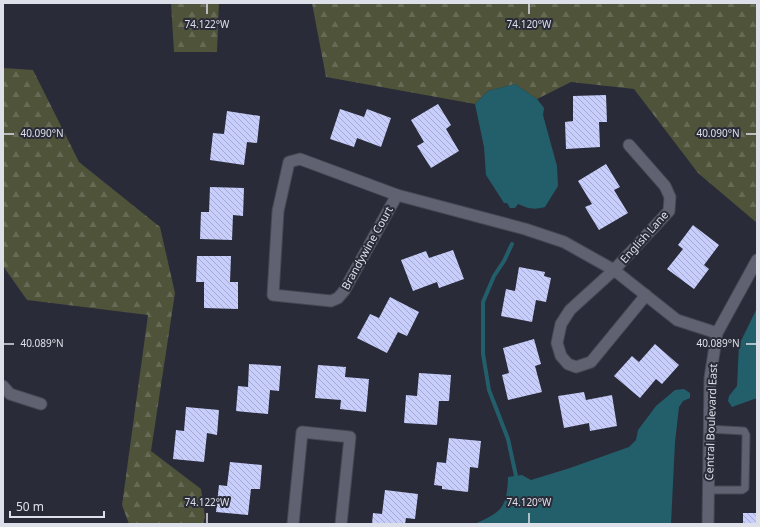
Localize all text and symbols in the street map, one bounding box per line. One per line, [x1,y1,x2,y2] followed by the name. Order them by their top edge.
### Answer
[185,17,230,31] text: 74.122°W
[507,17,552,31] text: 74.120°W
[20,126,64,140] text: 40.090°N
[696,126,740,140] text: 40.090°N
[337,203,396,292] street label: Brandywine Court
[616,207,671,266] street label: English Lane
[20,336,64,350] text: 40.089°N
[696,336,740,350] text: 40.089°N
[701,363,720,481] street label: Central Boulevard East
[10,493,104,519] scale bar
[185,495,230,509] text: 74.122°W
[507,495,552,509] text: 74.120°W
[16,498,44,515] text: 50 m

